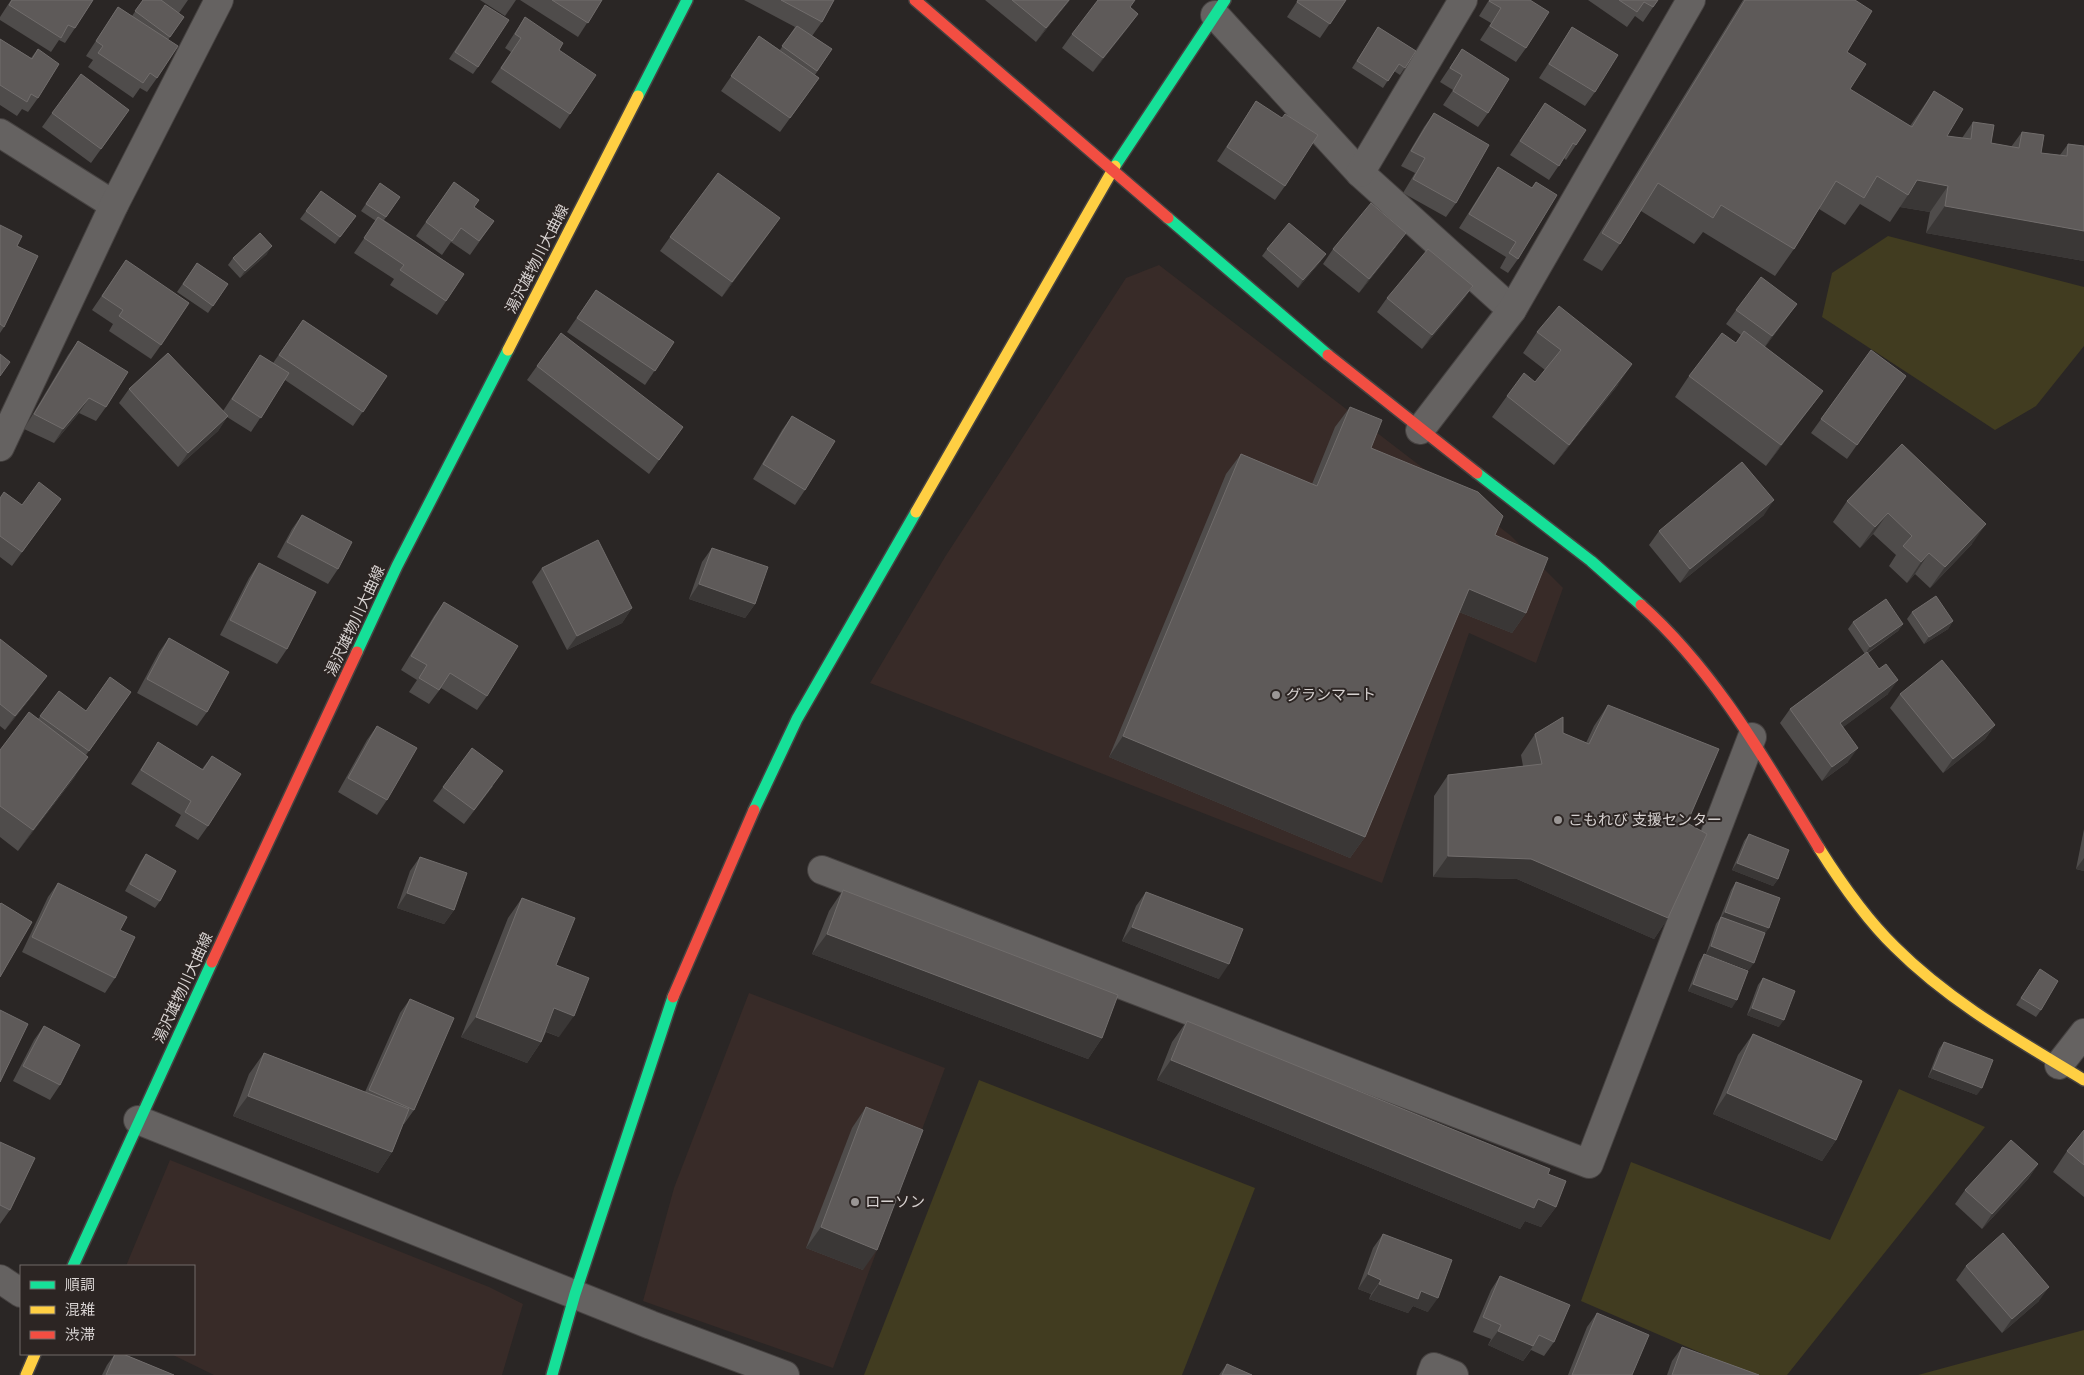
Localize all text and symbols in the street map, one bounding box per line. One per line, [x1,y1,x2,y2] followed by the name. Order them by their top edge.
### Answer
[501,201,572,317] street label: 湯沢雄物川大曲線
[321,562,389,679] street label: 湯沢雄物川大曲線
[1286,685,1376,704] place label: グランマート
[1270,689,1282,701] marker: グランマート
[1568,810,1722,829] place label: こもれび 支援センター
[1552,814,1564,826] marker: こもれび 支援センター
[149,929,217,1046] street label: 湯沢雄物川大曲線
[865,1192,925,1211] place label: ローソン
[849,1196,861,1208] marker: ローソン
[20,1265,195,1355] legend
[65,1275,95,1294] text: 順調
[65,1300,95,1319] text: 混雑
[65,1325,95,1344] text: 渋滞

